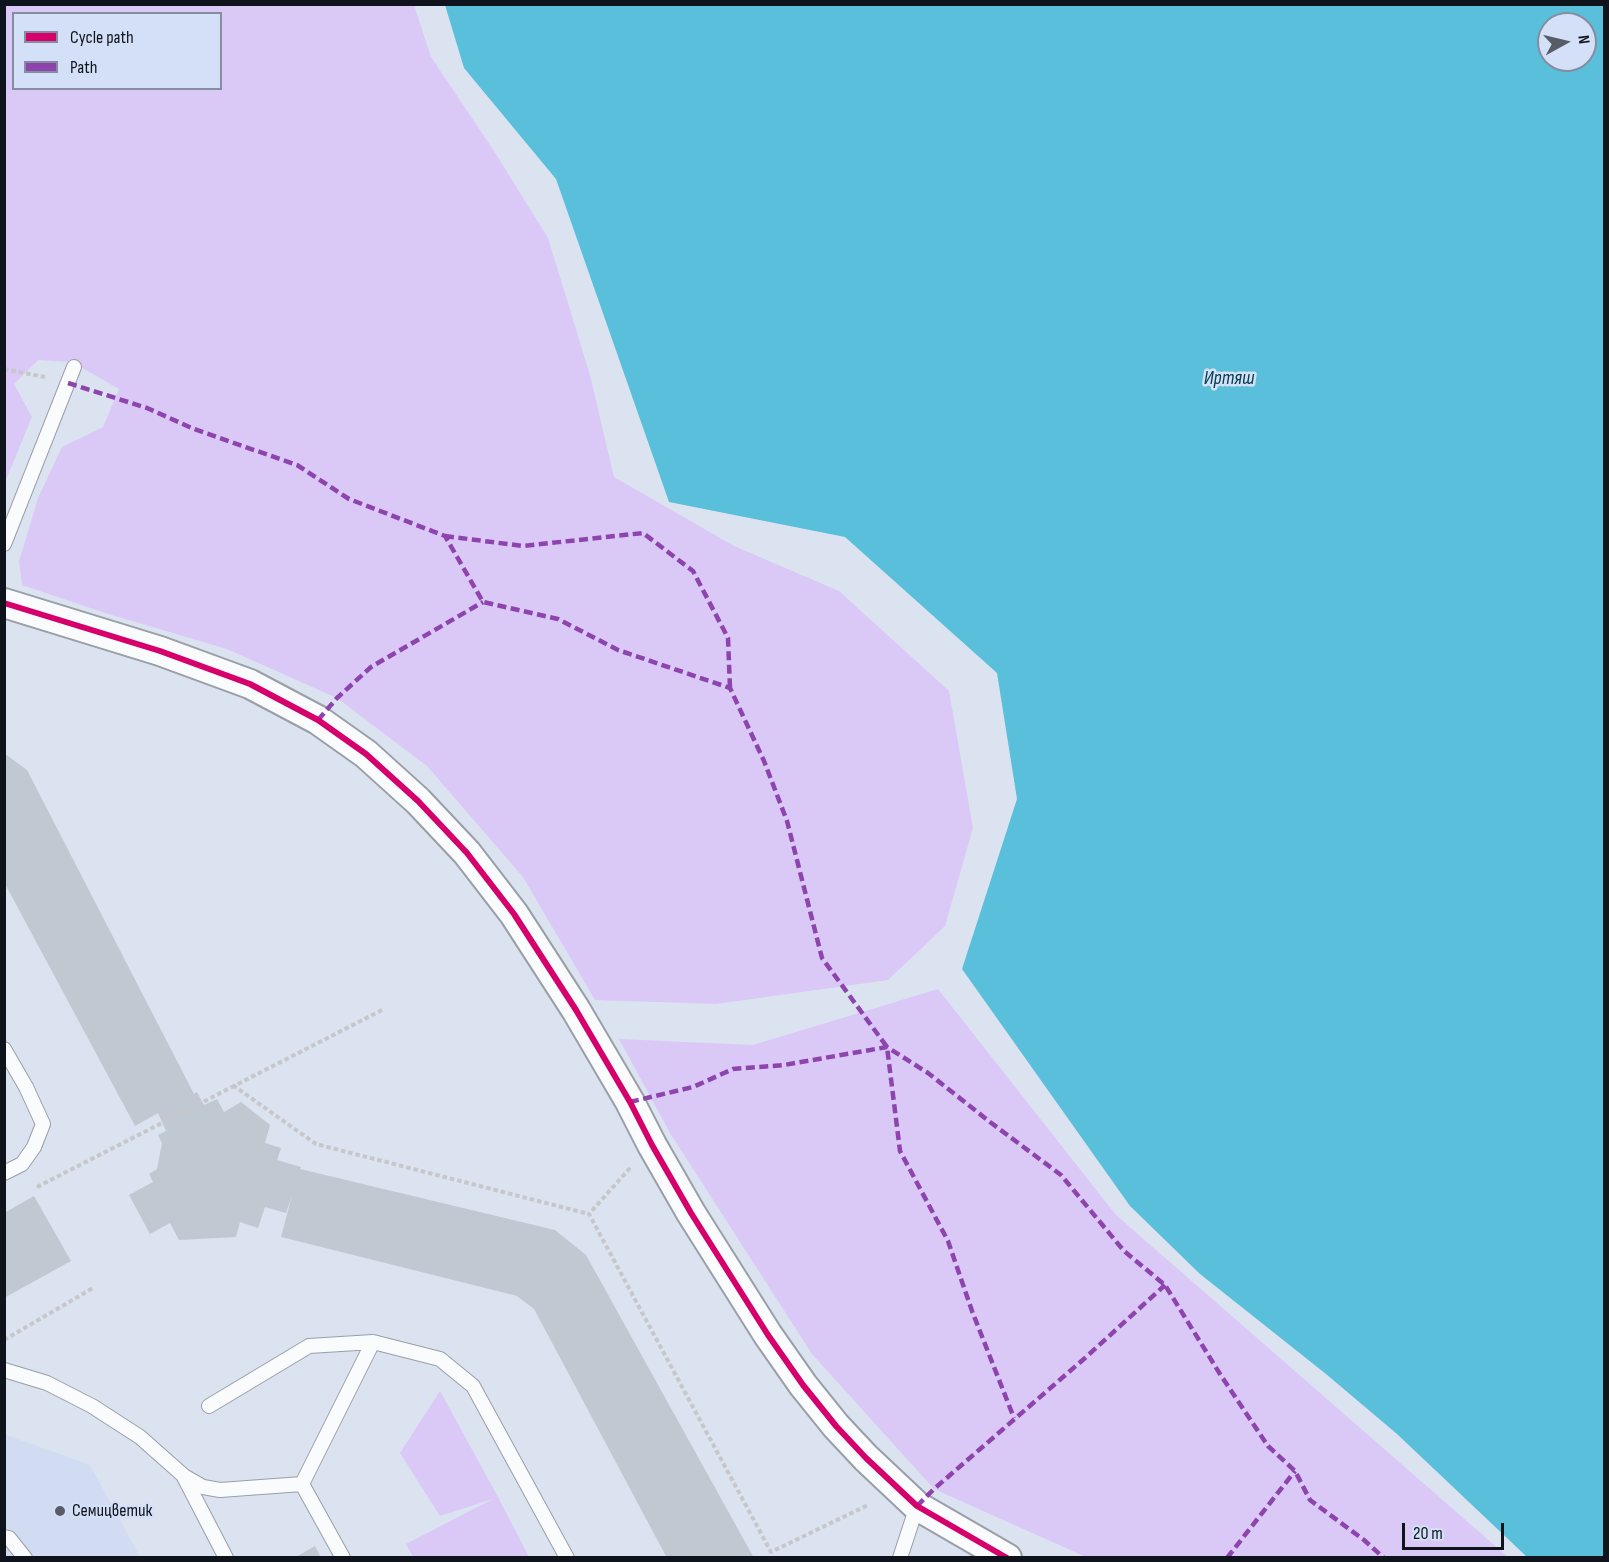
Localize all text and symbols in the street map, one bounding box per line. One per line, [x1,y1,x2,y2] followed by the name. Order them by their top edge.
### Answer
[12,12,222,90] legend
[1537,12,1597,72] north arrow
[70,27,134,48] text: Cycle path
[1573,34,1593,45] text: N
[70,57,98,78] text: Path
[1204,367,1254,391] water label: Иртяш
[72,1500,152,1522] place label: Семицветик
[53,1504,67,1518] marker: Семицветик
[1405,1511,1507,1549] scale bar
[1413,1523,1443,1544] text: 20 m

